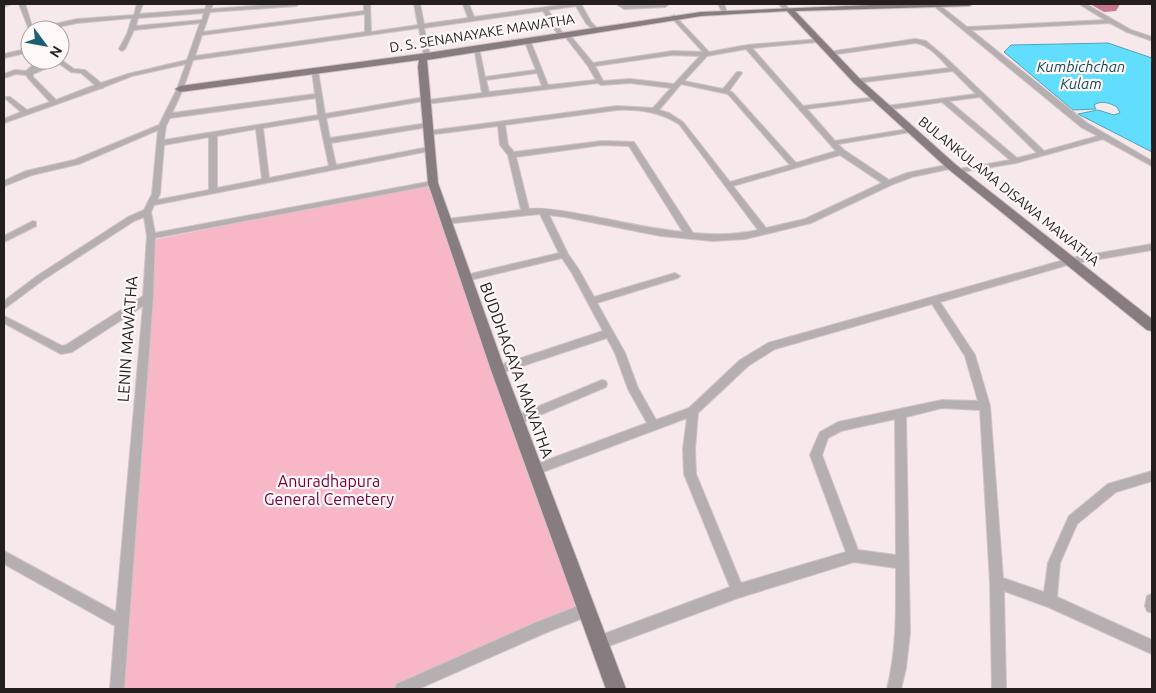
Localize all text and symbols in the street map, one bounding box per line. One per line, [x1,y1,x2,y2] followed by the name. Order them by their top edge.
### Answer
[388,10,576,56] street label: D. S. SENANAYAKE MAWATHA
[20,20,70,70] north arrow
[46,43,66,61] text: N
[1037,58,1125,92] water label: Kumbichchan Kulam
[915,113,1103,269] street label: BULANKULAMA DISAWA MAWATHA
[114,275,140,403] street label: LENIN MAWATHA
[477,280,557,461] street label: BUDDHAGAYA MAWATHA
[264,472,394,508] park label: Anuradhapura General Cemetery

